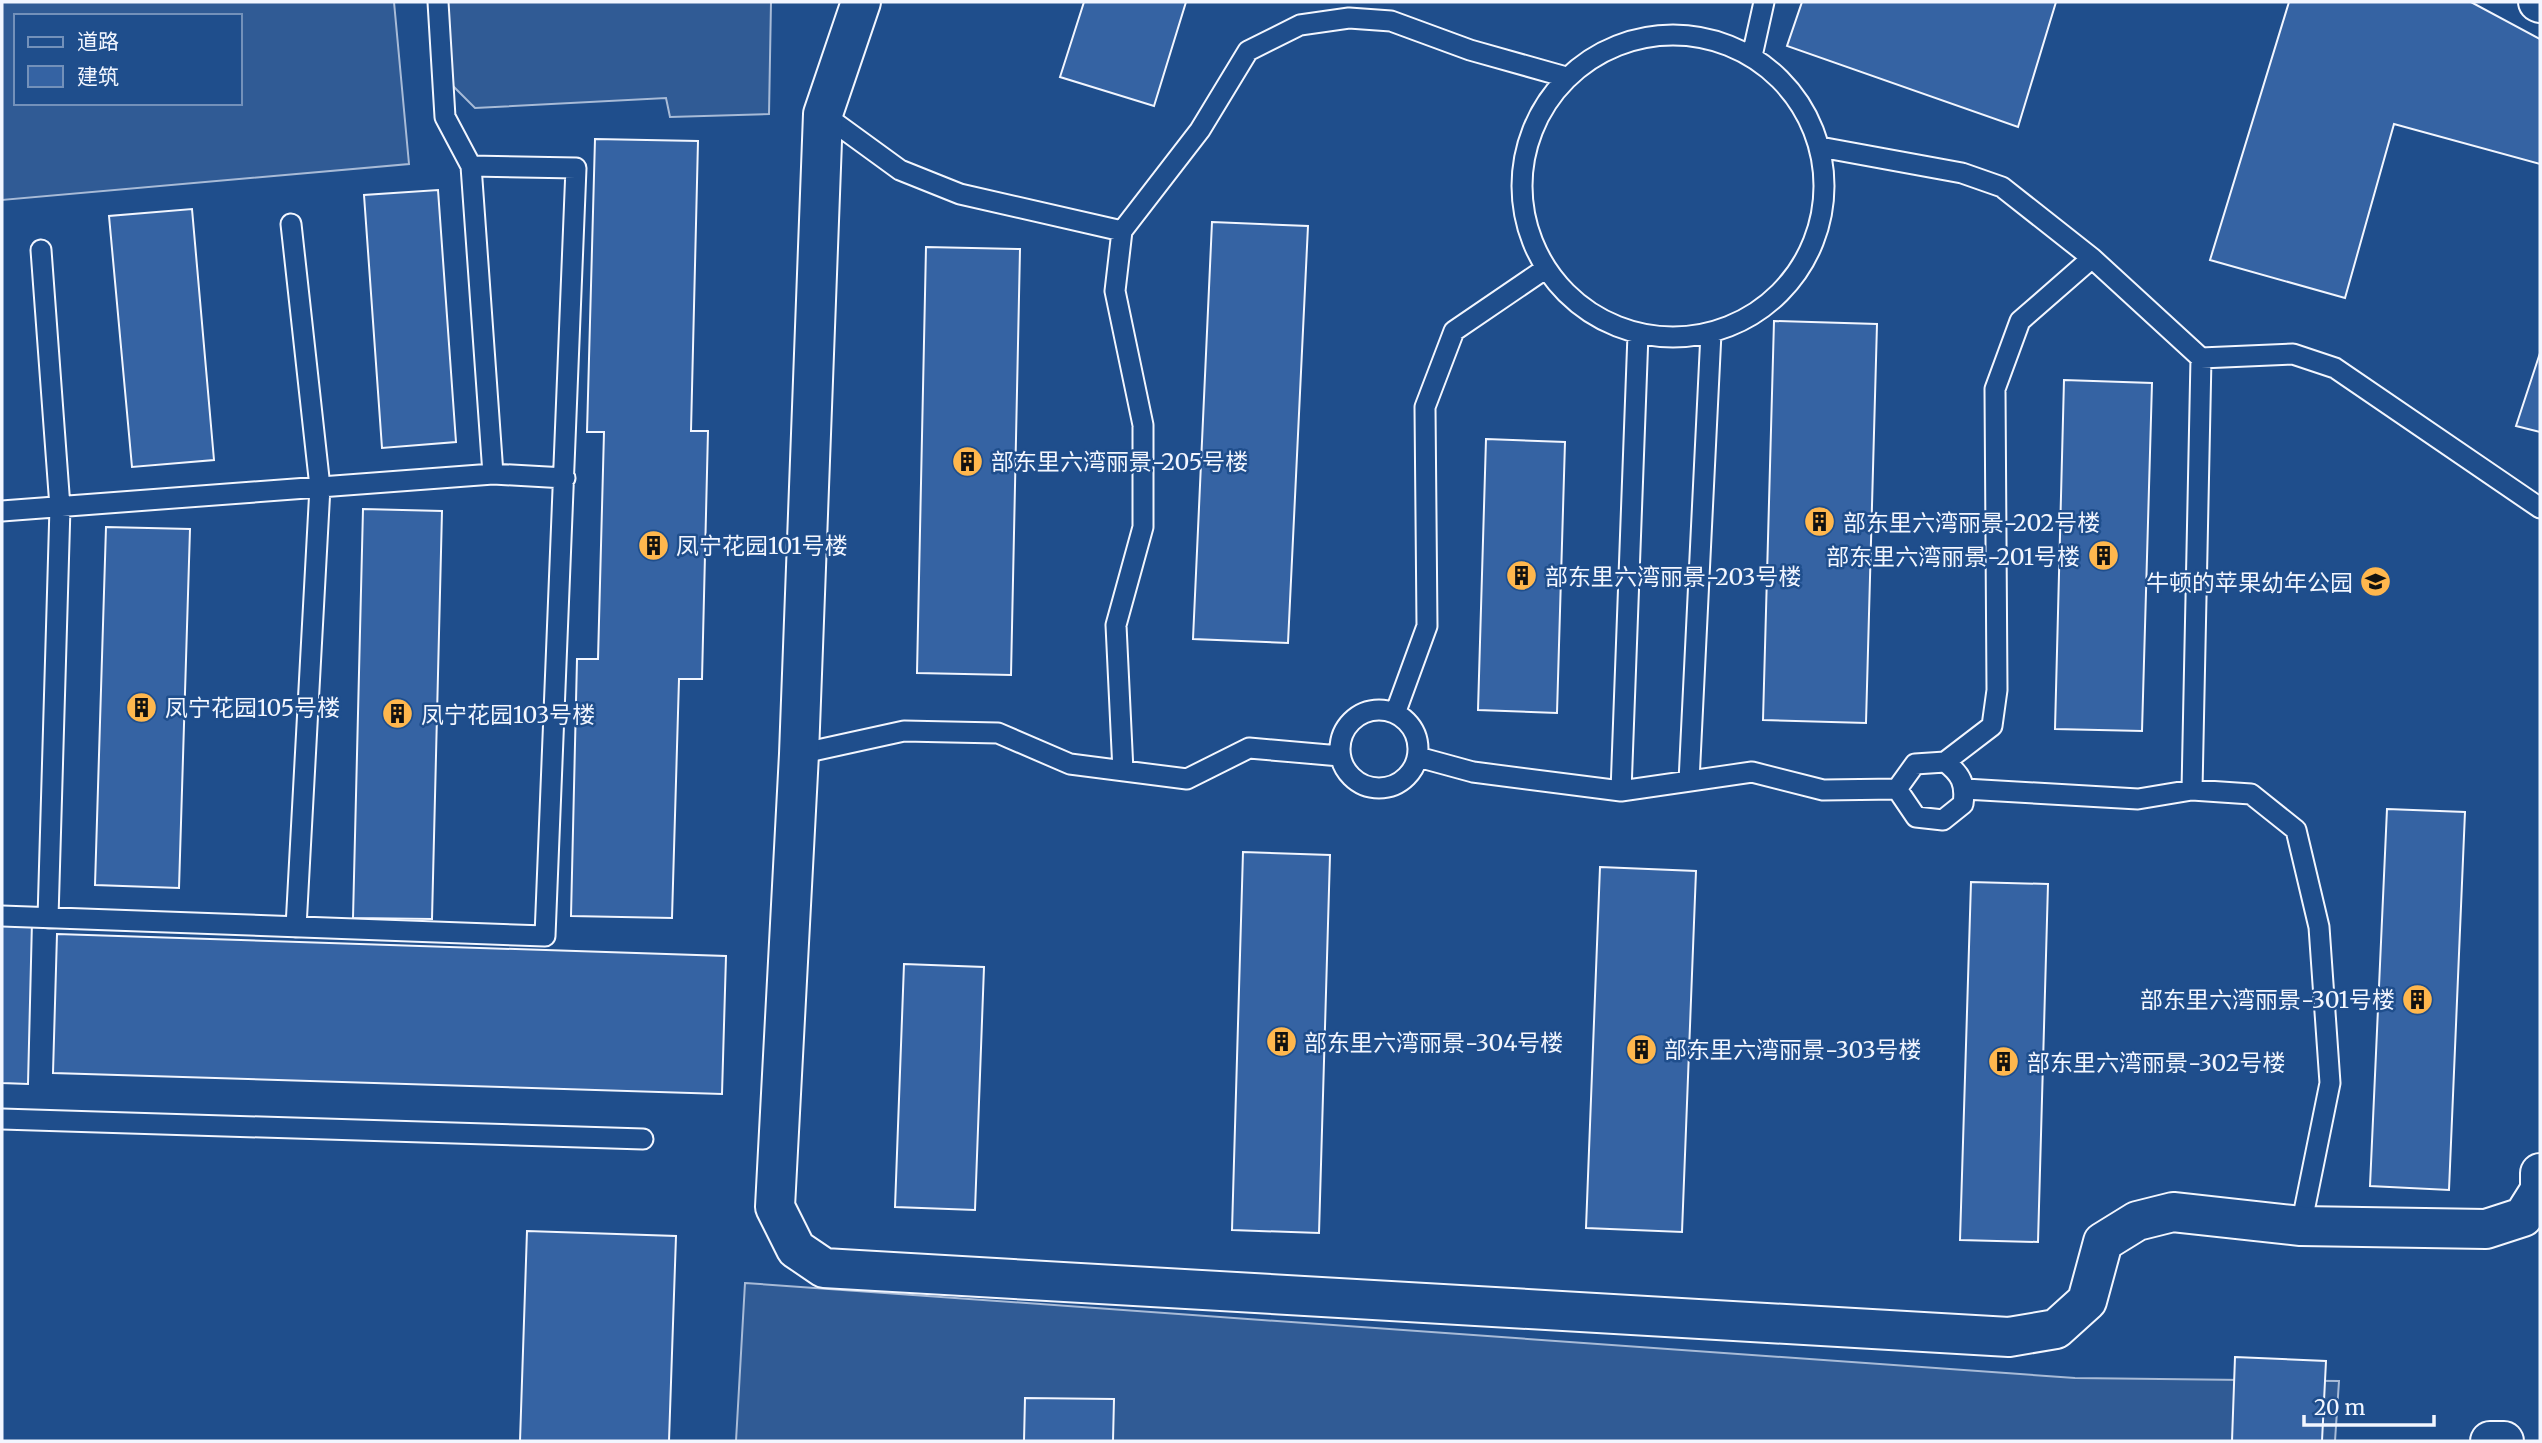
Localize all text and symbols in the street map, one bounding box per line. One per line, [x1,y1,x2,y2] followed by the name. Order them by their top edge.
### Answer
[14,14,242,105] legend
[77,28,119,55] text: 道路
[77,63,119,90] text: 建筑
[951,444,985,478] building icon: 部东里六湾丽景-205号楼
[991,447,1248,476] place label: 部东里六湾丽景-205号楼
[1803,505,1837,539] building icon: 部东里六湾丽景-202号楼
[1843,508,2100,537] place label: 部东里六湾丽景-202号楼
[636,528,670,562] building icon: 凤宁花园101号楼
[676,531,848,560] place label: 凤宁花园101号楼
[2086,539,2120,573] building icon: 部东里六湾丽景-201号楼
[1826,542,2080,571] place label: 部东里六湾丽景-201号楼
[1505,559,1539,593] building icon: 部东里六湾丽景-203号楼
[1545,562,1801,591] place label: 部东里六湾丽景-203号楼
[2359,565,2393,599] school or university icon: 牛顿的苹果幼年公园
[2146,568,2353,597] place label: 牛顿的苹果幼年公园
[125,690,159,724] building icon: 凤宁花园105号楼
[165,693,340,722] place label: 凤宁花园105号楼
[381,697,415,731] building icon: 凤宁花园103号楼
[421,700,595,729] place label: 凤宁花园103号楼
[2401,982,2435,1016] building icon: 部东里六湾丽景-301号楼
[2140,985,2395,1014] place label: 部东里六湾丽景-301号楼
[1264,1025,1298,1059] building icon: 部东里六湾丽景-304号楼
[1304,1028,1563,1057] place label: 部东里六湾丽景-304号楼
[1624,1032,1658,1066] building icon: 部东里六湾丽景-303号楼
[1664,1035,1922,1064] place label: 部东里六湾丽景-303号楼
[1987,1045,2021,1079] building icon: 部东里六湾丽景-302号楼
[2027,1048,2285,1077] place label: 部东里六湾丽景-302号楼
[2304,1384,2434,1428] scale bar
[2314,1394,2366,1421] text: 20 m

